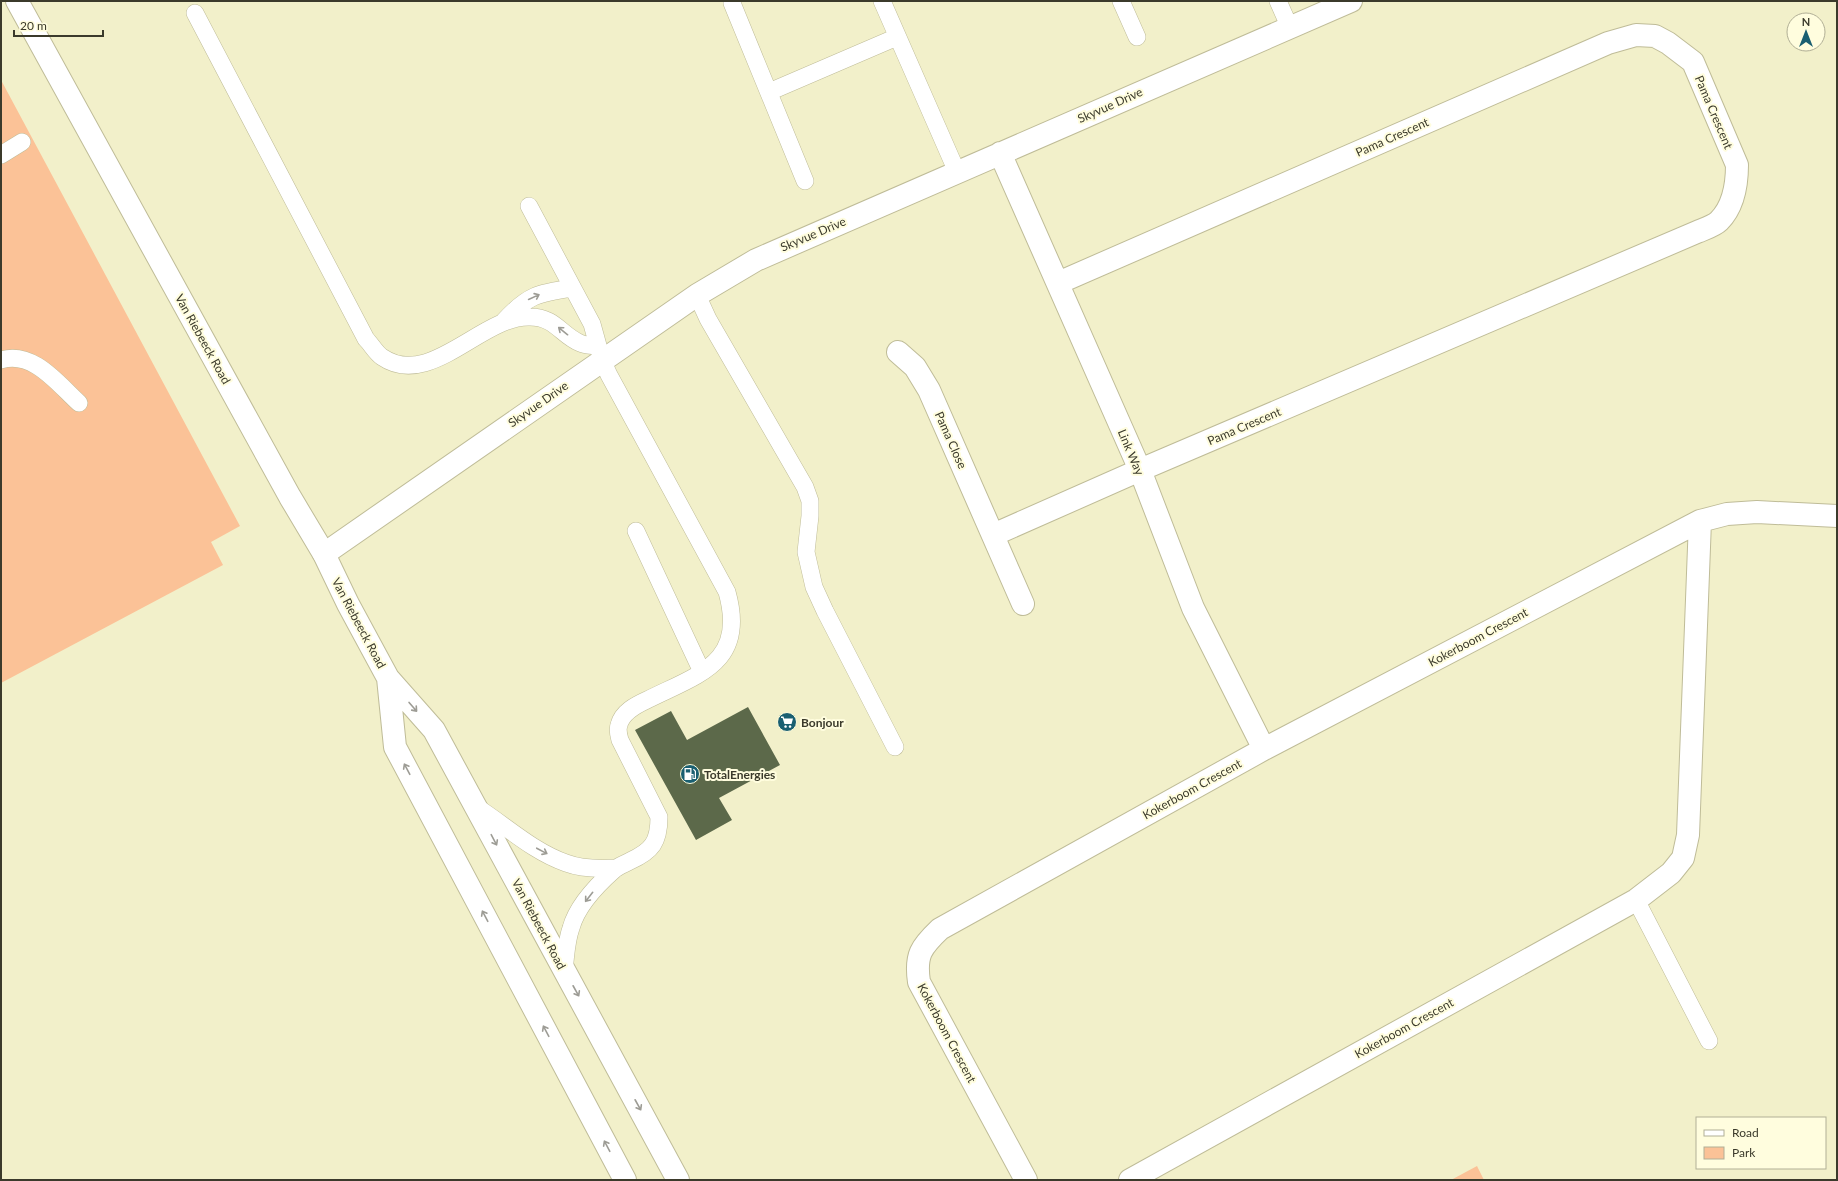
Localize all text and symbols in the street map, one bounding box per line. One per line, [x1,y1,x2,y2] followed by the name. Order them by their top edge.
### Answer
[14,12,103,38] scale bar
[1786,12,1826,52] north arrow
[1802,15,1810,28] text: N
[20,18,47,33] text: 20 m
[1692,73,1736,152] street label: Pama Crescent
[1075,84,1145,126] street label: Skyvue Drive
[1353,114,1431,160] street label: Pama Crescent
[778,213,848,255] street label: Skyvue Drive
[172,291,234,387] street label: Van Riebeeck Road
[527,293,539,300] one-way arrow
[558,327,569,335] one-way arrow
[505,378,571,430] street label: Skyvue Drive
[1205,404,1284,448] street label: Pama Crescent
[932,409,970,471] street label: Pama Close
[1115,427,1148,478] street label: Link Way
[329,575,389,671] street label: Van Riebeeck Road
[1426,604,1531,670] street label: Kokerboom Crescent
[409,702,418,712] one-way arrow
[776,711,798,733] supermarket icon: Bonjour
[801,715,844,730] place label: Bonjour
[1140,755,1245,822] street label: Kokerboom Crescent
[402,763,410,775] one-way arrow
[679,763,701,785] fuel station icon: TotalEnergies
[704,767,775,782] place label: TotalEnergies
[490,834,498,846] one-way arrow
[536,848,548,856] one-way arrow
[509,876,569,972] street label: Van Riebeeck Road
[584,892,593,903] one-way arrow
[480,910,488,922] one-way arrow
[914,981,980,1086] street label: Kokerboom Crescent
[572,985,580,997] one-way arrow
[1352,994,1457,1061] street label: Kokerboom Crescent
[541,1025,549,1037] one-way arrow
[634,1099,642,1111] one-way arrow
[1696,1117,1826,1169] legend
[1732,1125,1759,1140] text: Road
[602,1140,610,1152] one-way arrow
[1732,1145,1756,1160] text: Park

